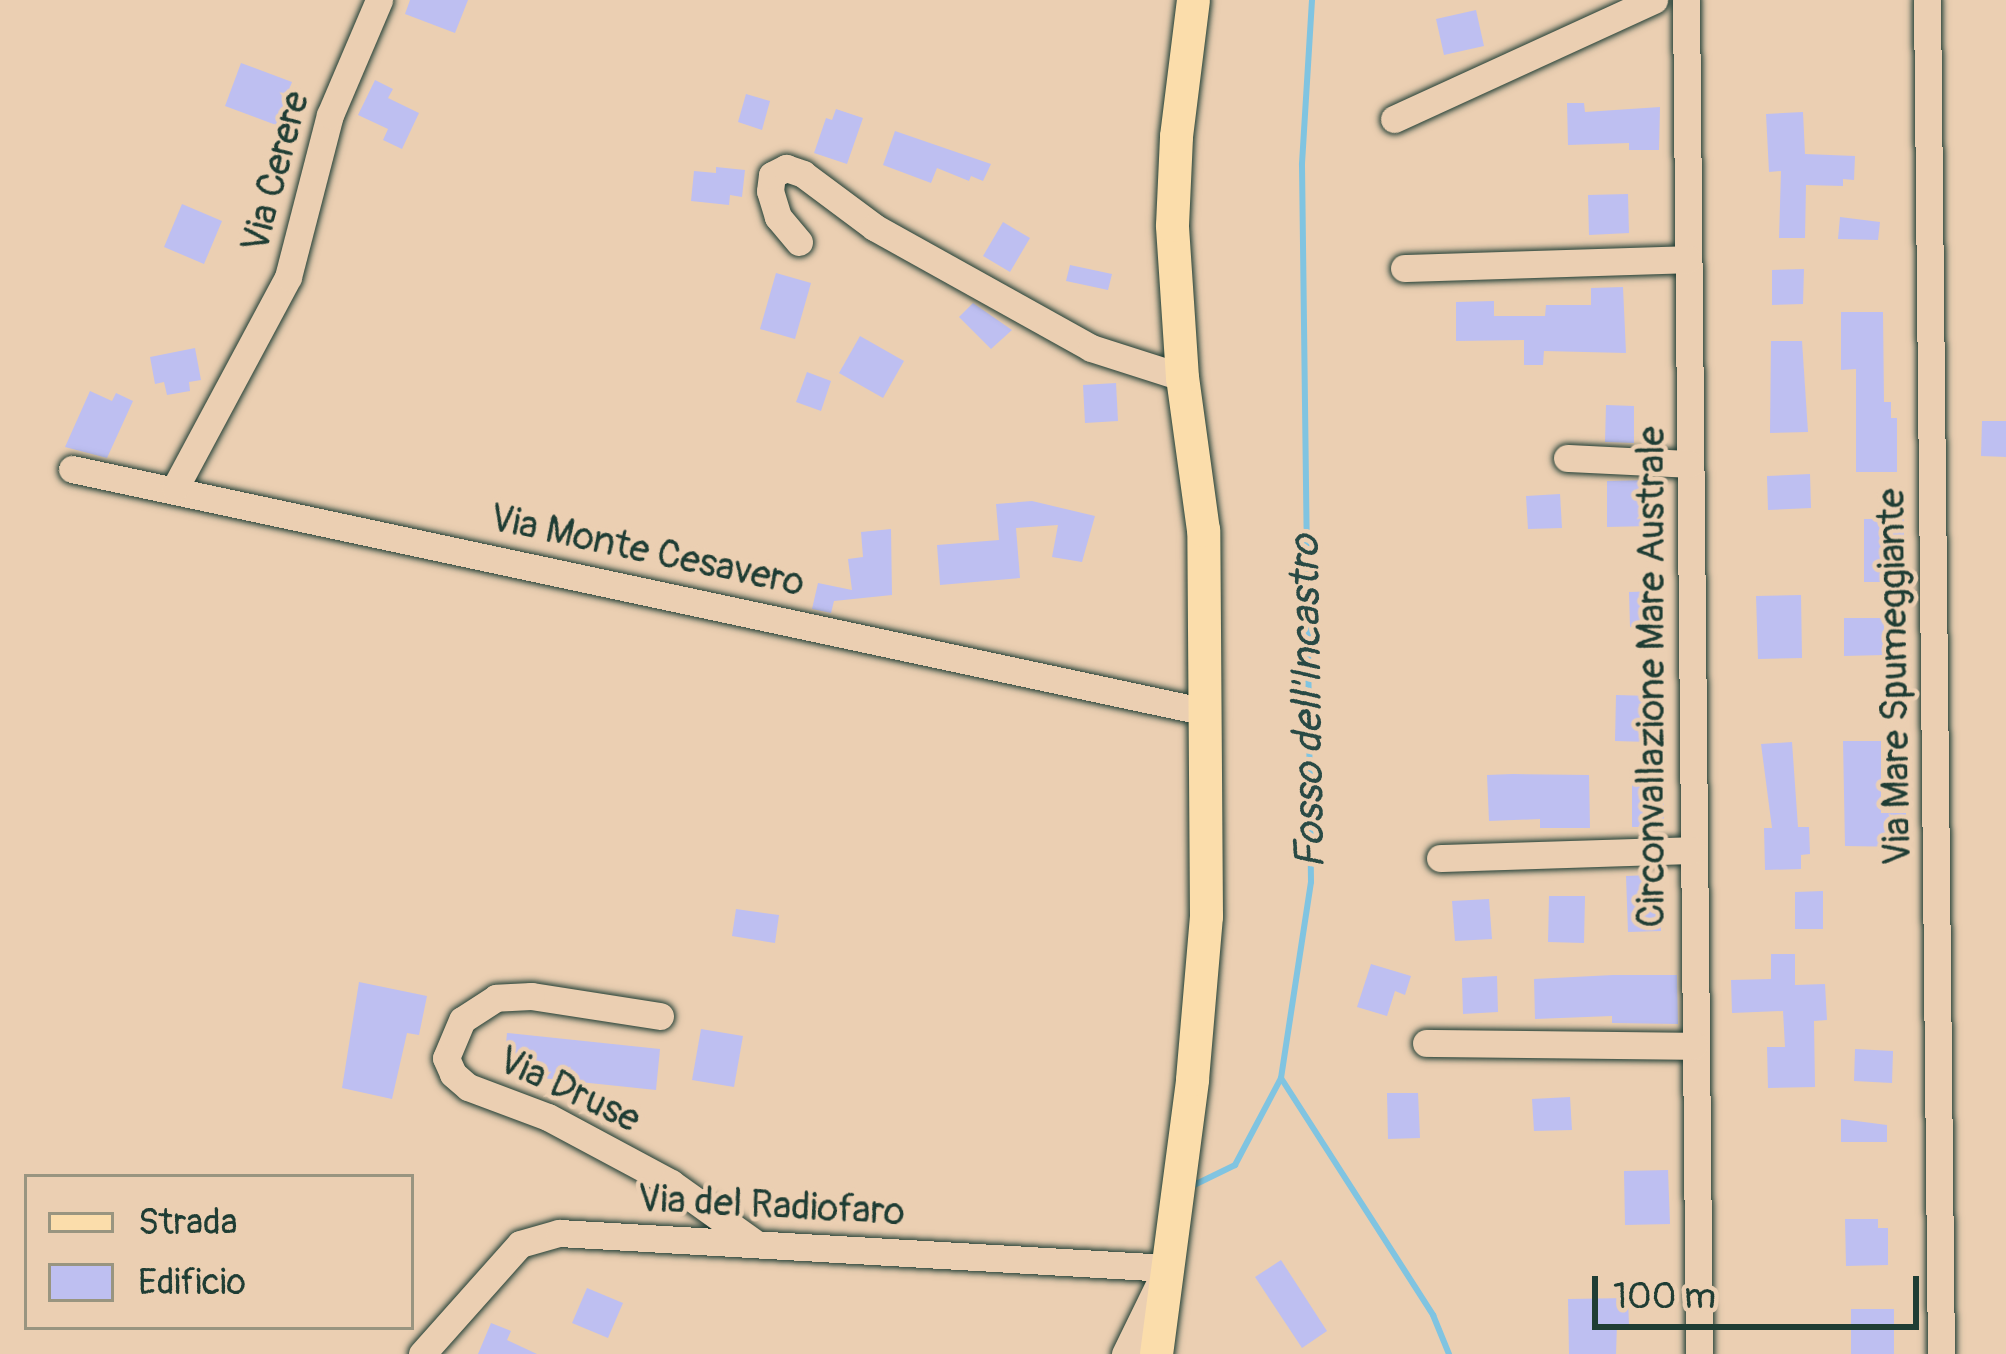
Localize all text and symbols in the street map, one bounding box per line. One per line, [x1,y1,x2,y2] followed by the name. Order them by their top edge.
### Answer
[232,86,320,258] street label: Via Cerere
[1629,426,1675,928] street label: Circonvallazione Mare Australe
[1868,488,1922,866] street label: Via Mare Spumeggiante
[485,495,809,607] street label: Via Monte Cesavero
[1280,535,1336,869] water label: Fosso dell'Incastro
[490,1037,648,1143] street label: Via Druse
[24,1174,414,1330] legend
[636,1176,906,1236] street label: Via del Radiofaro
[138,1200,237,1245] text: Strada
[1598,1252,1925,1326] scale bar
[138,1260,246,1305] text: Edificio
[1613,1274,1716,1319] text: 100 m

